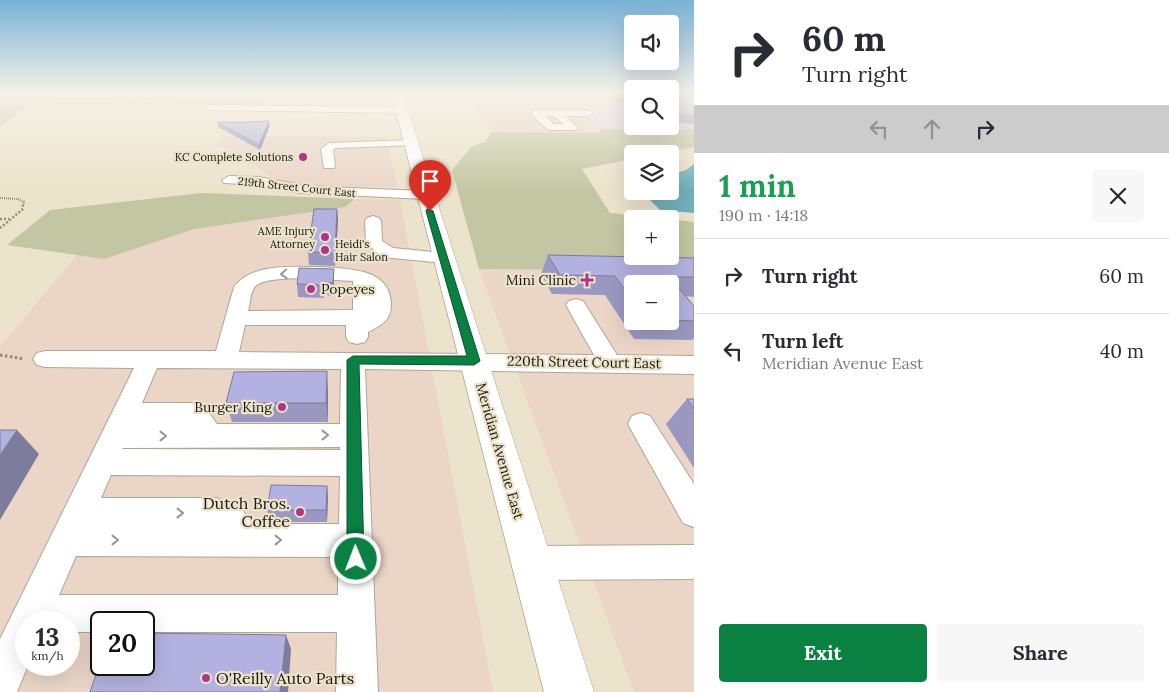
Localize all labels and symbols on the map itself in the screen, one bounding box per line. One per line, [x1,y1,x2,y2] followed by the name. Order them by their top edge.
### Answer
[175,150,293,164] place label: KC Complete Solutions
[297,151,309,163] marker: KC Complete Solutions
[409,160,451,211] pin
[237,174,357,200] street label: 219th Street Court East
[257,224,315,251] place label: AME Injury Attorney
[319,231,331,243] marker: AME Injury Attorney
[335,237,388,264] place label: Heidi's Hair Salon
[319,244,331,256] marker: Heidi's Hair Salon
[280,269,288,279] one-way arrow
[506,271,576,289] place label: Mini Clinic
[580,273,594,287] marker: Mini Clinic
[321,280,375,298] place label: Popeyes
[305,283,317,295] marker: Popeyes
[507,352,662,372] street label: 220th Street Court East
[472,381,528,522] street label: Meridian Avenue East
[194,398,272,416] place label: Burger King
[276,401,288,413] marker: Burger King
[322,430,330,440] one-way arrow
[160,431,167,441] one-way arrow
[203,493,290,531] place label: Dutch Bros. Coffee
[294,506,306,518] marker: Dutch Bros. Coffee
[176,508,184,518] one-way arrow
[329,532,381,584] position arrow
[112,535,120,545] one-way arrow
[274,535,282,545] one-way arrow
[90,611,155,676] speed limit sign: 20
[216,668,354,688] place label: O'Reilly Auto Parts
[200,672,212,684] marker: O'Reilly Auto Parts

